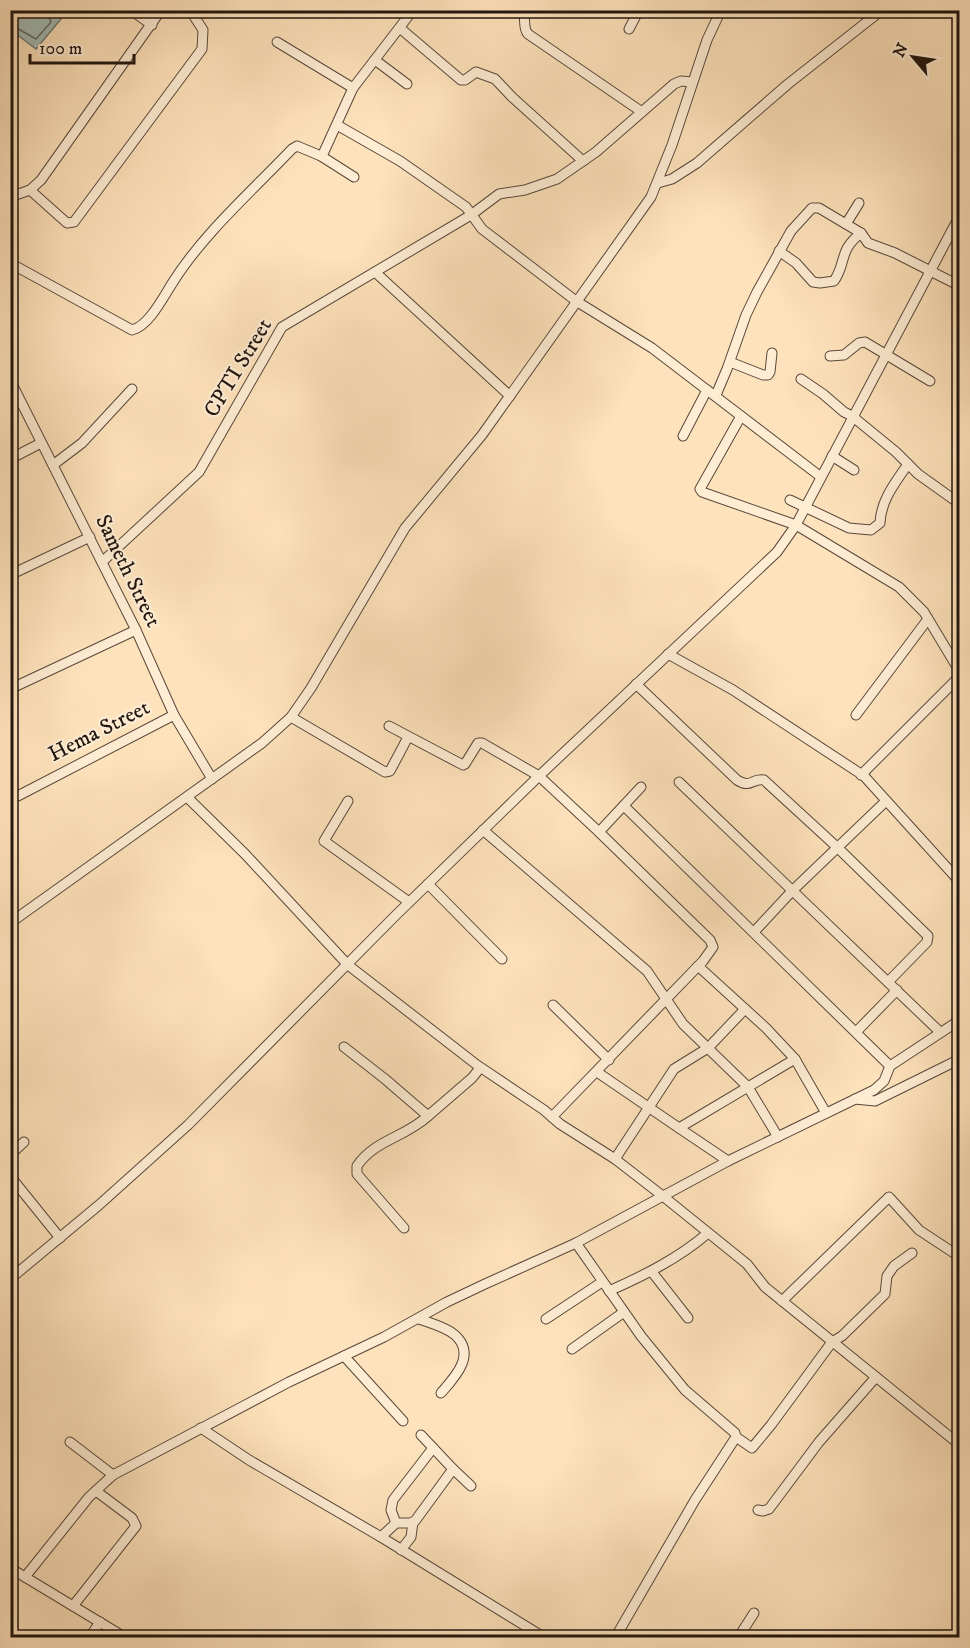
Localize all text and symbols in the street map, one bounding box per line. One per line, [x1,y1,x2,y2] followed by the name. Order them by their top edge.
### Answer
[30,27,134,65] scale bar
[883,27,943,87] north arrow
[39,38,82,60] text: 100 m
[889,40,913,61] text: N
[198,314,278,422] street label: CPTI Street
[89,510,167,632] street label: Sameth Street
[44,694,154,768] street label: Hema Street

